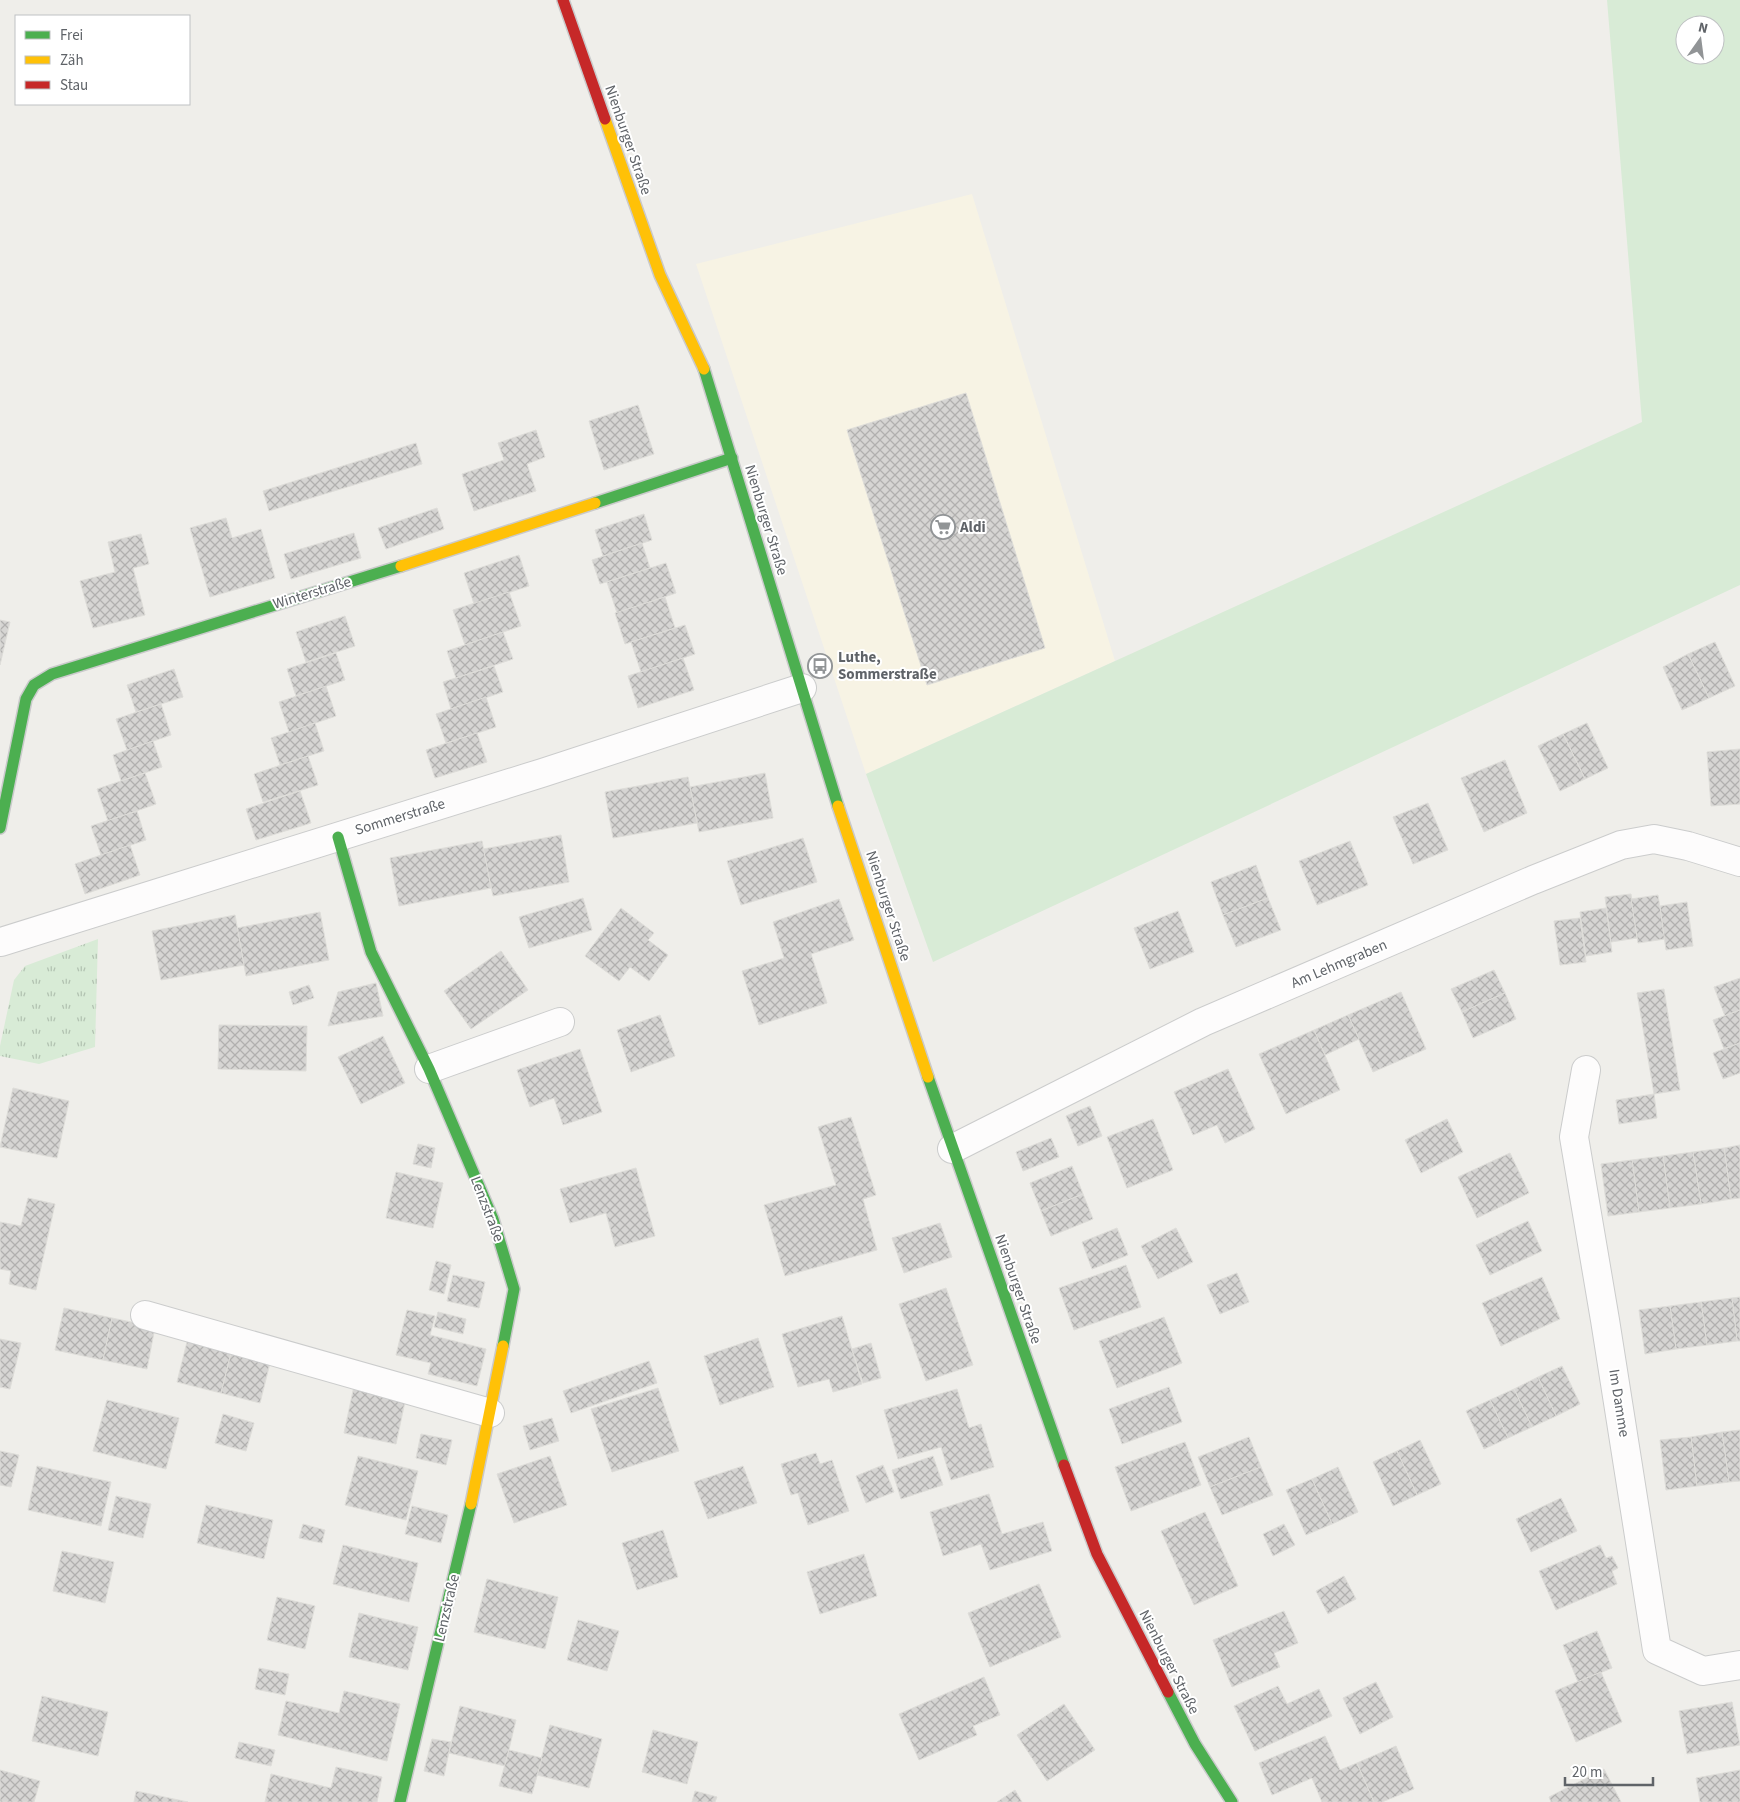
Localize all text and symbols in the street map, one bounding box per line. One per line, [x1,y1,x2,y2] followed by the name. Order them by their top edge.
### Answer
[15,15,190,105] legend
[1675,15,1725,65] north arrow
[1696,18,1710,39] text: N
[60,25,83,46] text: Frei
[60,50,84,71] text: Zäh
[60,75,88,96] text: Stau
[599,82,657,198] street label: Nienburger Straße
[739,462,793,578] street label: Nienburger Straße
[930,514,956,540] supermarket icon: Aldi
[959,517,986,538] place label: Aldi
[270,571,354,615] street label: Winterstraße
[838,647,937,685] place label: Luthe, Sommerstraße
[807,653,833,679] bus stop icon: Luthe, Sommerstraße
[352,793,448,841] street label: Sommerstraße
[860,848,916,964] street label: Nienburger Straße
[1288,934,1390,994] street label: Am Lehmgraben
[465,1173,509,1245] street label: Lenzstraße
[989,1231,1047,1347] street label: Nienburger Straße
[1603,1368,1635,1438] street label: Im Damme
[429,1572,465,1644] street label: Lenzstraße
[1134,1606,1204,1718] street label: Nienburger Straße
[1565,1754,1652,1786] scale bar
[1572,1762,1602,1783] text: 20 m

